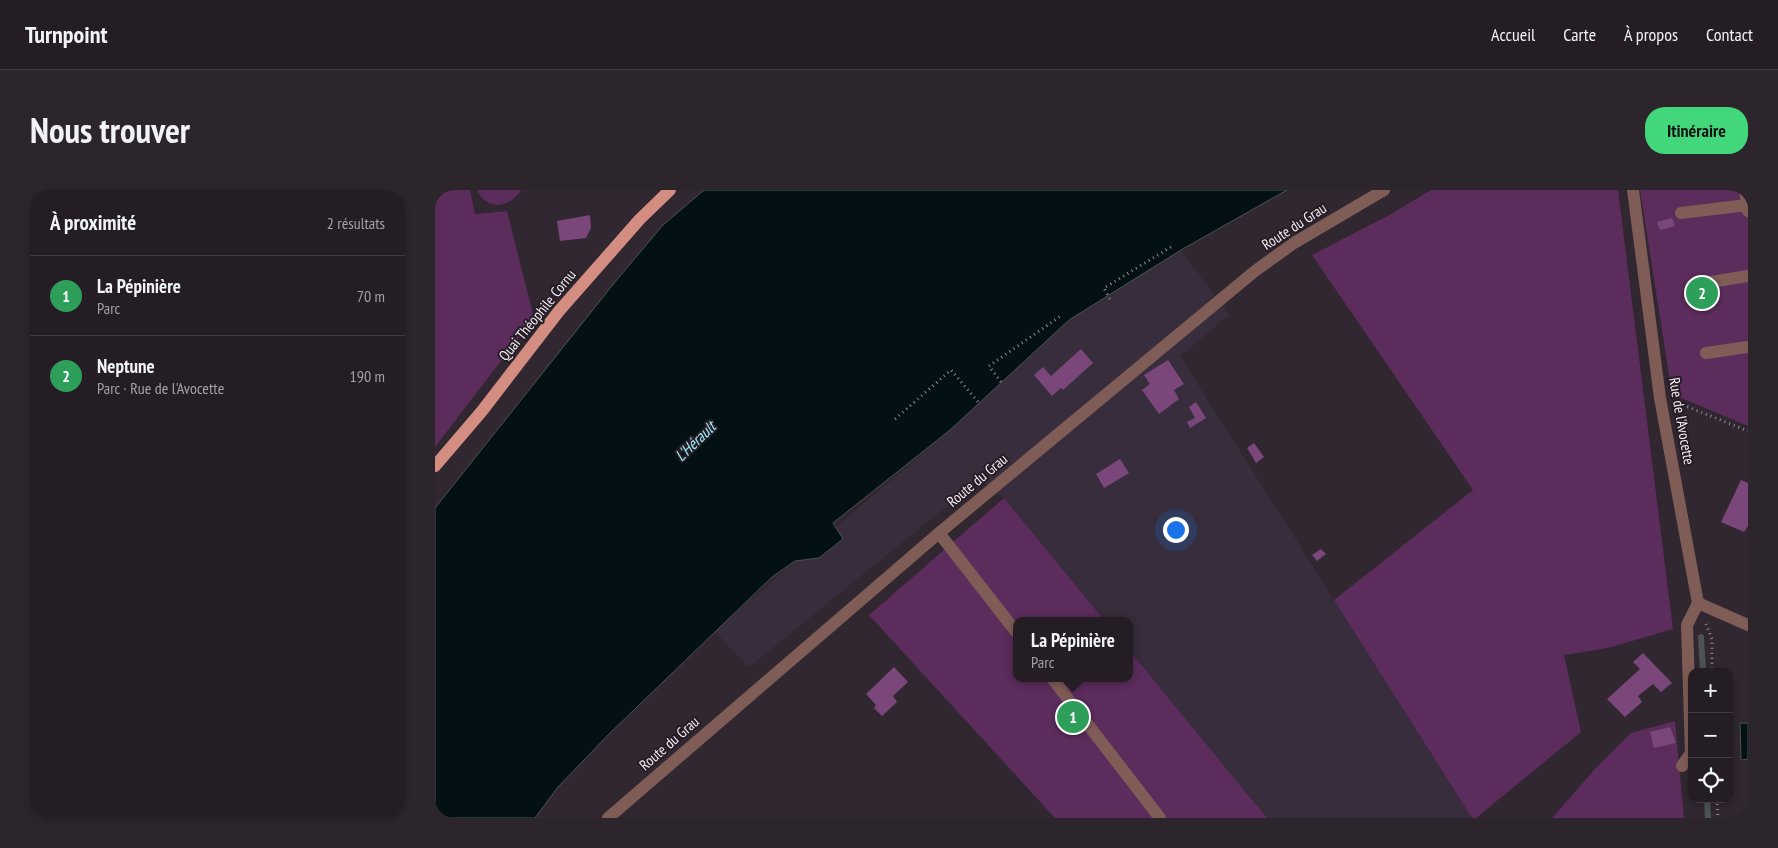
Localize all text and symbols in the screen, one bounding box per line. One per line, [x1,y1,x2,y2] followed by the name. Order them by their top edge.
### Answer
[25,19,107,50] text: Turnpoint
[1491,23,1535,46] text: Accueil
[1563,23,1596,46] text: Carte
[1624,23,1678,46] text: À propos
[1706,23,1753,46] text: Contact
[30,107,190,153] text: Nous trouver
[1645,107,1748,154] button: Itinéraire
[1258,198,1330,254] street label: Route du Grau
[50,209,136,236] text: À proximité
[327,213,385,233] text: 2 résultats
[494,265,580,365] street label: Quai Théophile Cornu
[97,274,181,298] text: La Pépinière
[1686,274,1718,312] pin: 2
[62,286,70,306] text: 1
[357,286,385,306] text: 70 m
[97,298,120,318] text: Parc
[97,354,155,378] text: Neptune
[62,366,70,386] text: 2
[350,366,385,386] text: 190 m
[1665,376,1699,466] street label: Rue de l'Avocette
[97,378,224,398] text: Parc · Rue de l'Avocette
[670,416,721,465] water label: L'Hérault
[943,449,1011,511] street label: Route du Grau
[1163,517,1189,543] your location
[1013,617,1133,682] popup
[1031,628,1115,652] text: La Pépinière
[1031,652,1054,672] text: Parc
[1688,668,1733,803] map controls
[1688,668,1733,713] button: +
[1057,698,1089,736] pin: 1
[635,712,703,774] street label: Route du Grau
[1688,713,1733,758] button: −
[1688,758,1733,803] button: locate

